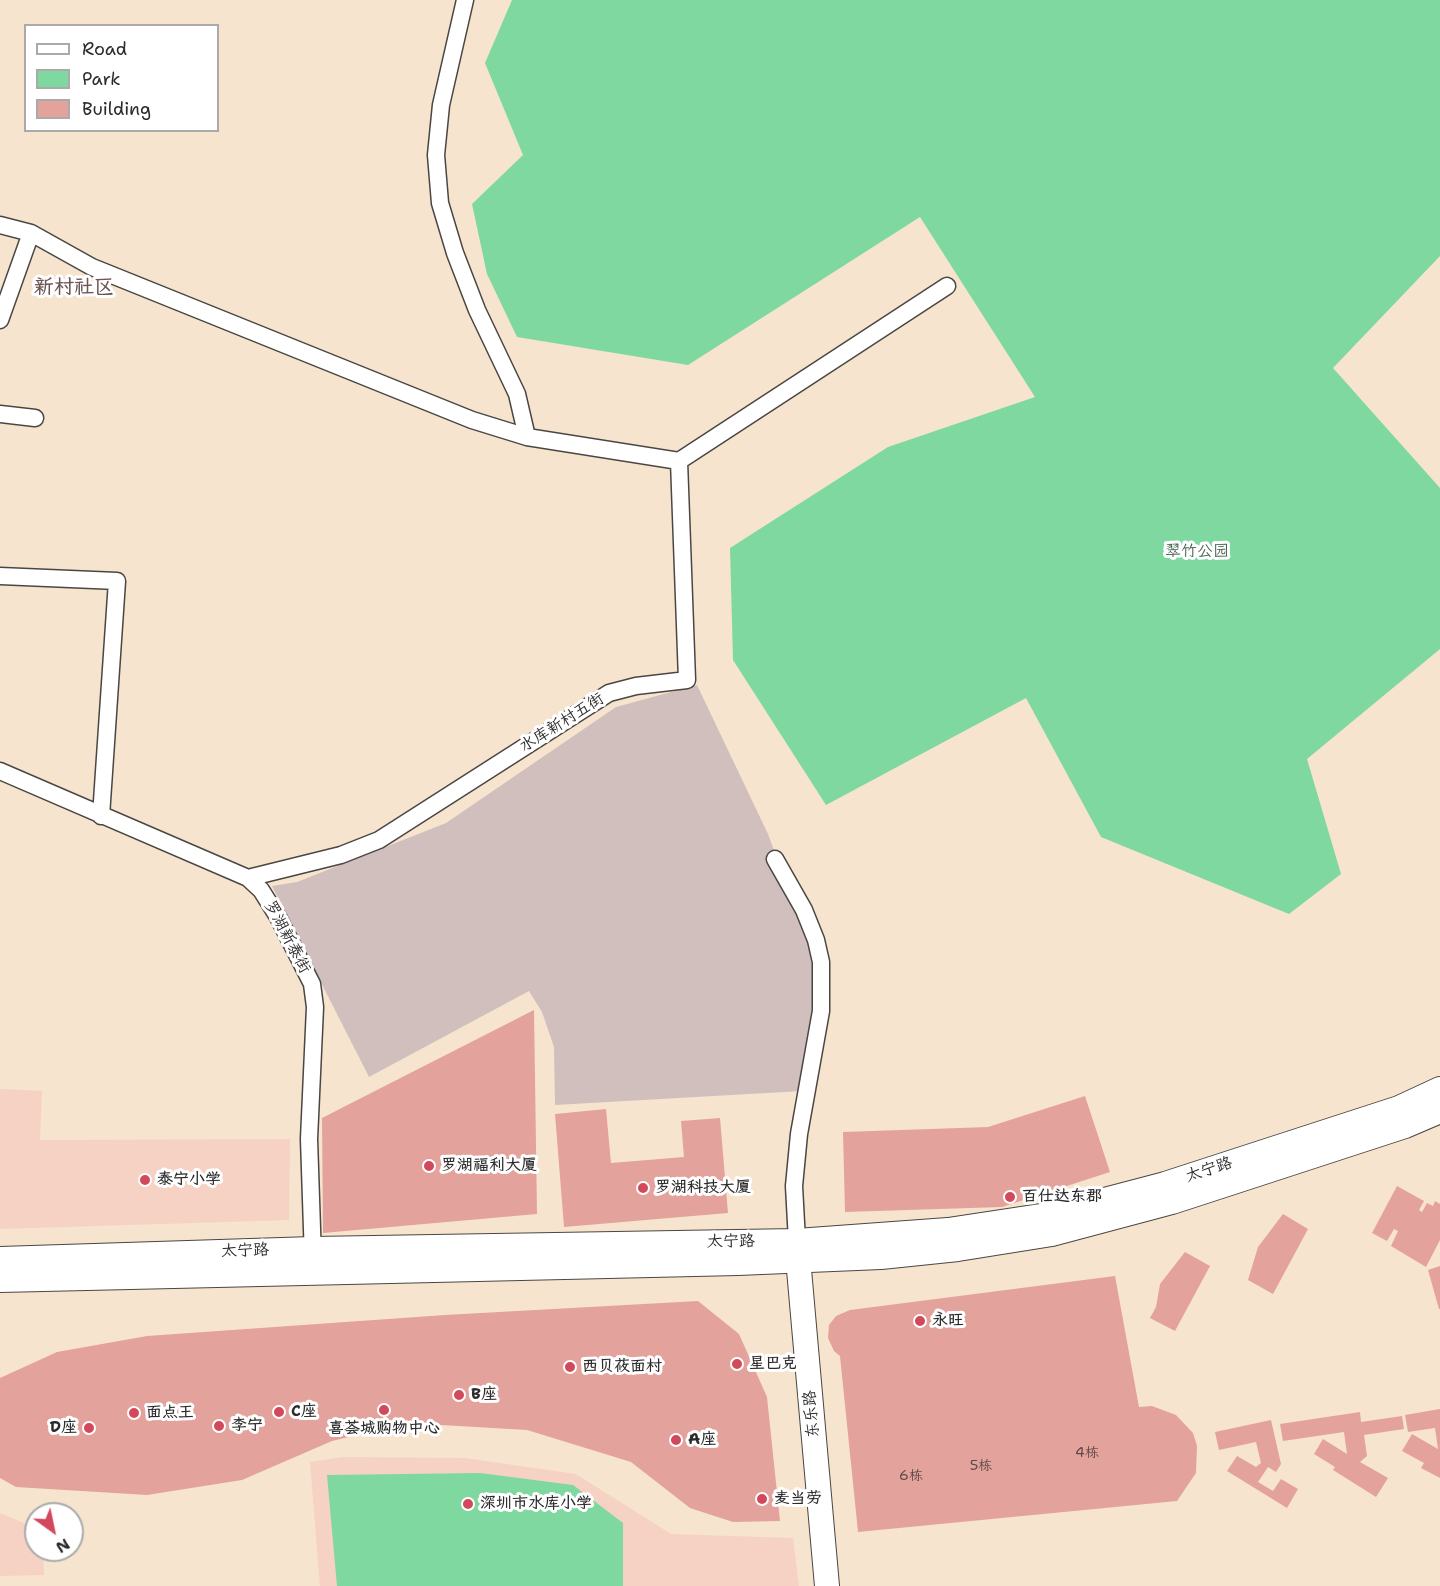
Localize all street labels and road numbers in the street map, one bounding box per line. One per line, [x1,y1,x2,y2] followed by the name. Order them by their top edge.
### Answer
[516,689,608,757] street label: 水库新村五街
[260,897,314,977] street label: 罗湖新泰街
[1183,1153,1235,1187] street label: 太宁路
[707,1232,755,1252] street label: 太宁路
[221,1241,269,1261] street label: 太宁路
[800,1389,824,1439] street label: 东乐路

